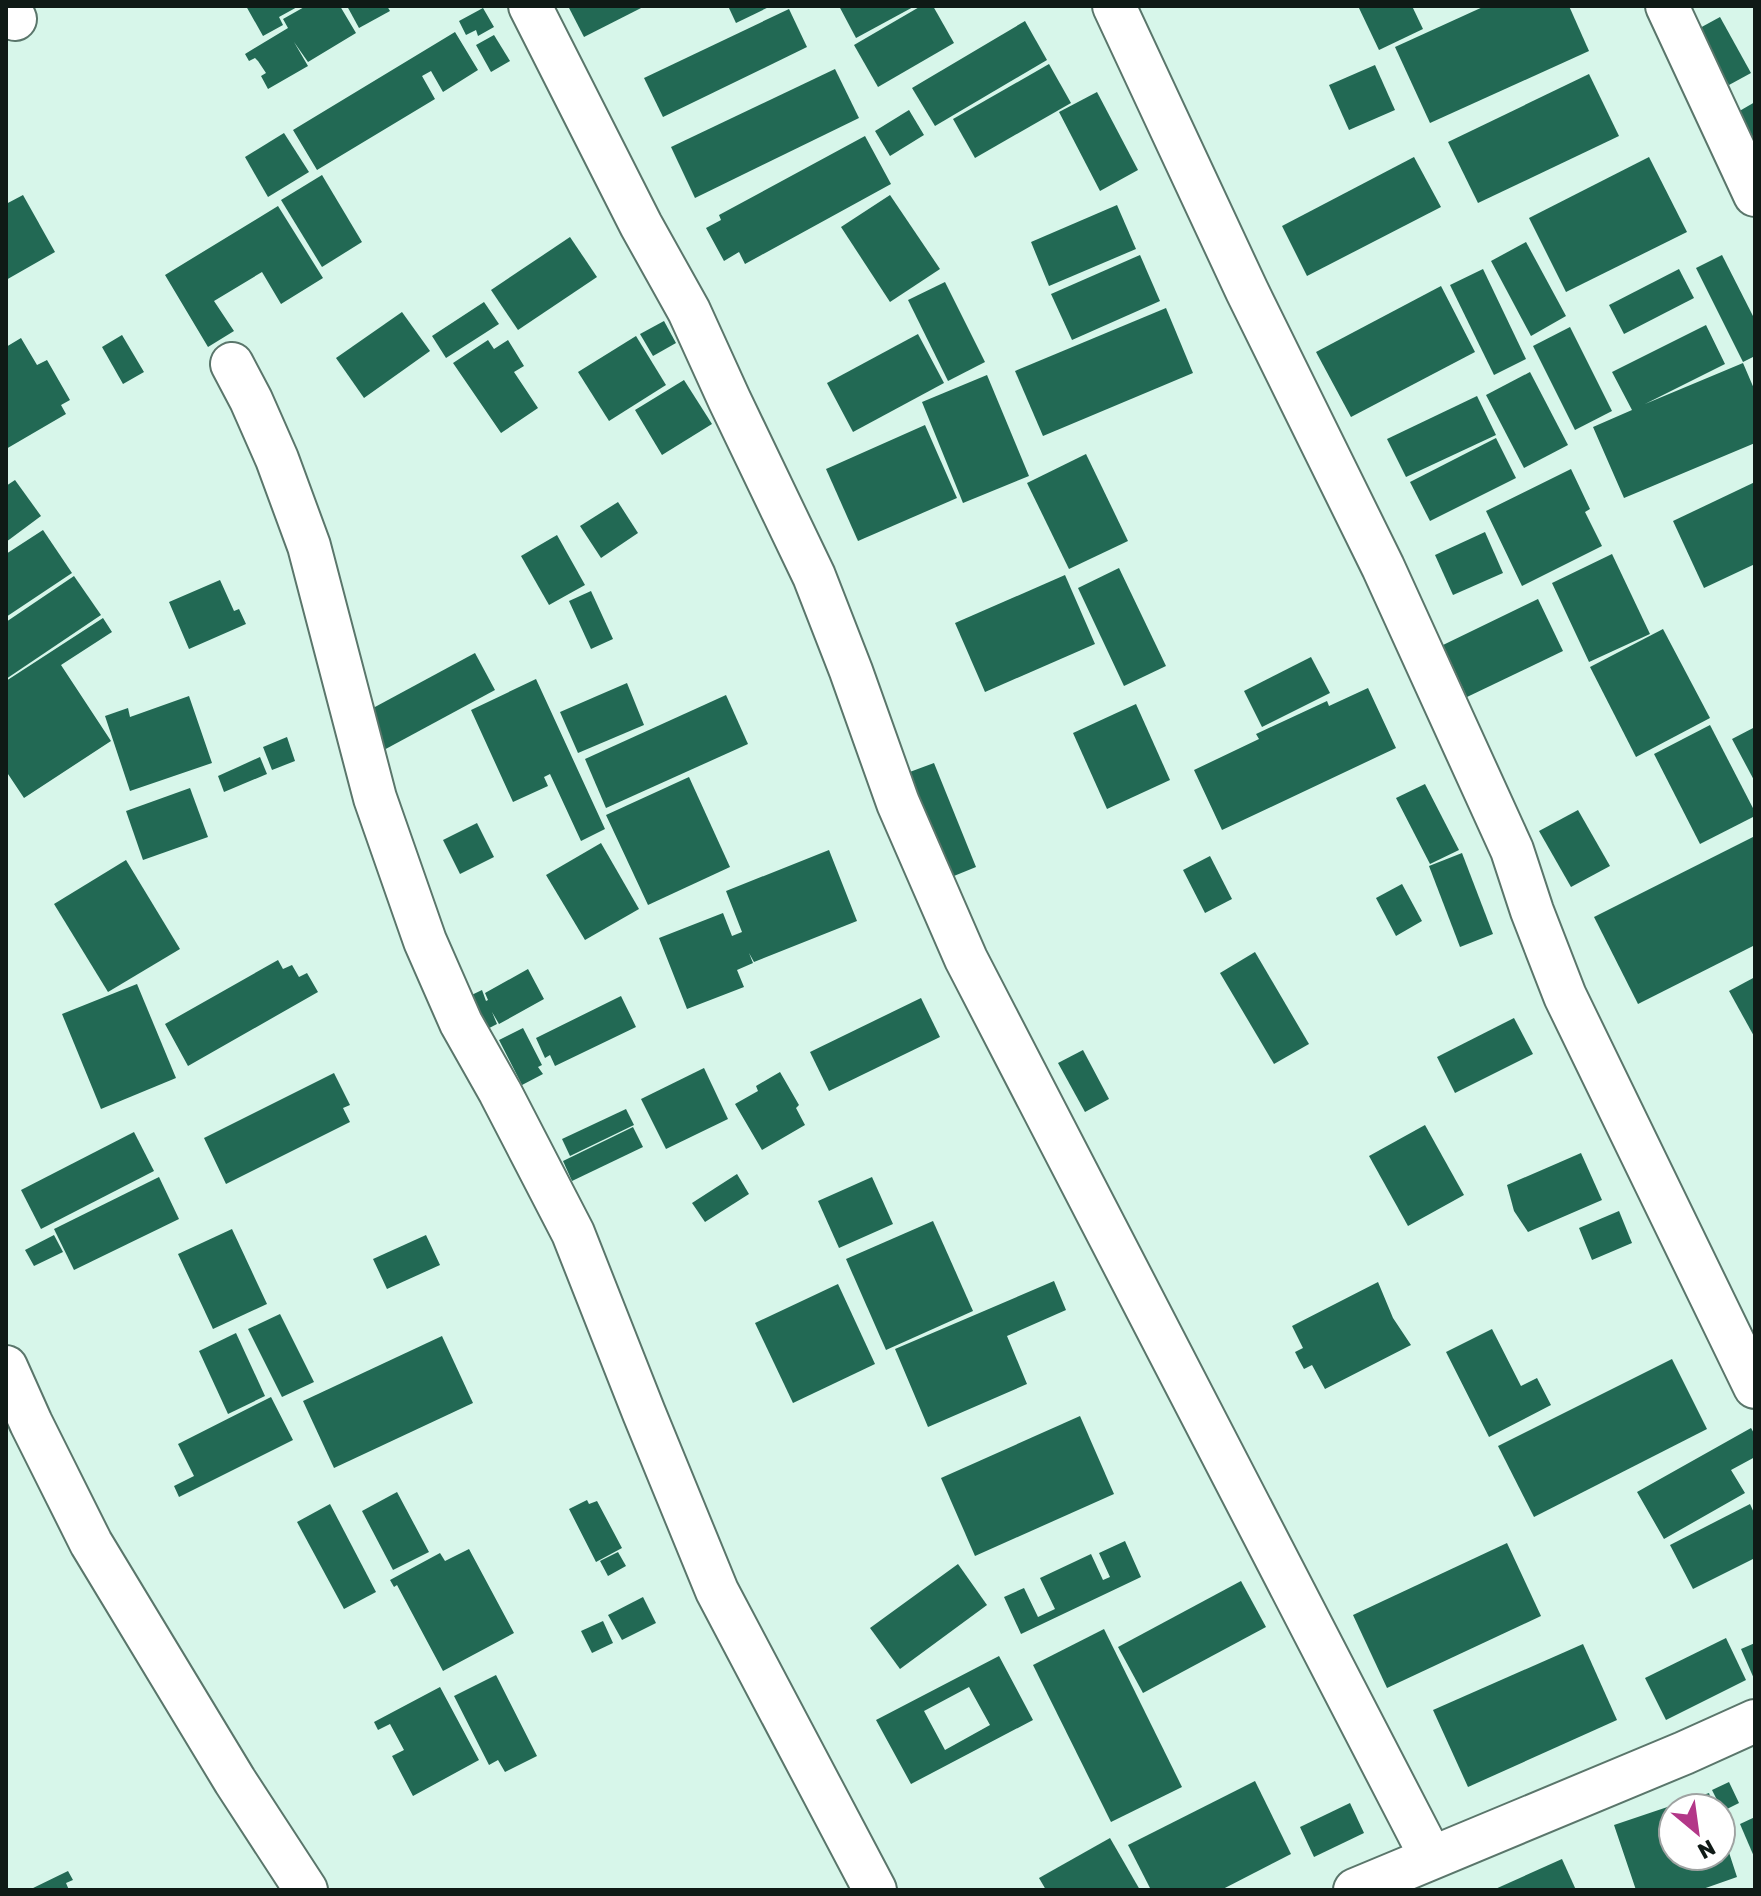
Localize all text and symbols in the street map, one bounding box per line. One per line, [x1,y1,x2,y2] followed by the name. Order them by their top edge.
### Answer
[1657,1792,1737,1872] north arrow
[1693,1833,1720,1865] text: N

